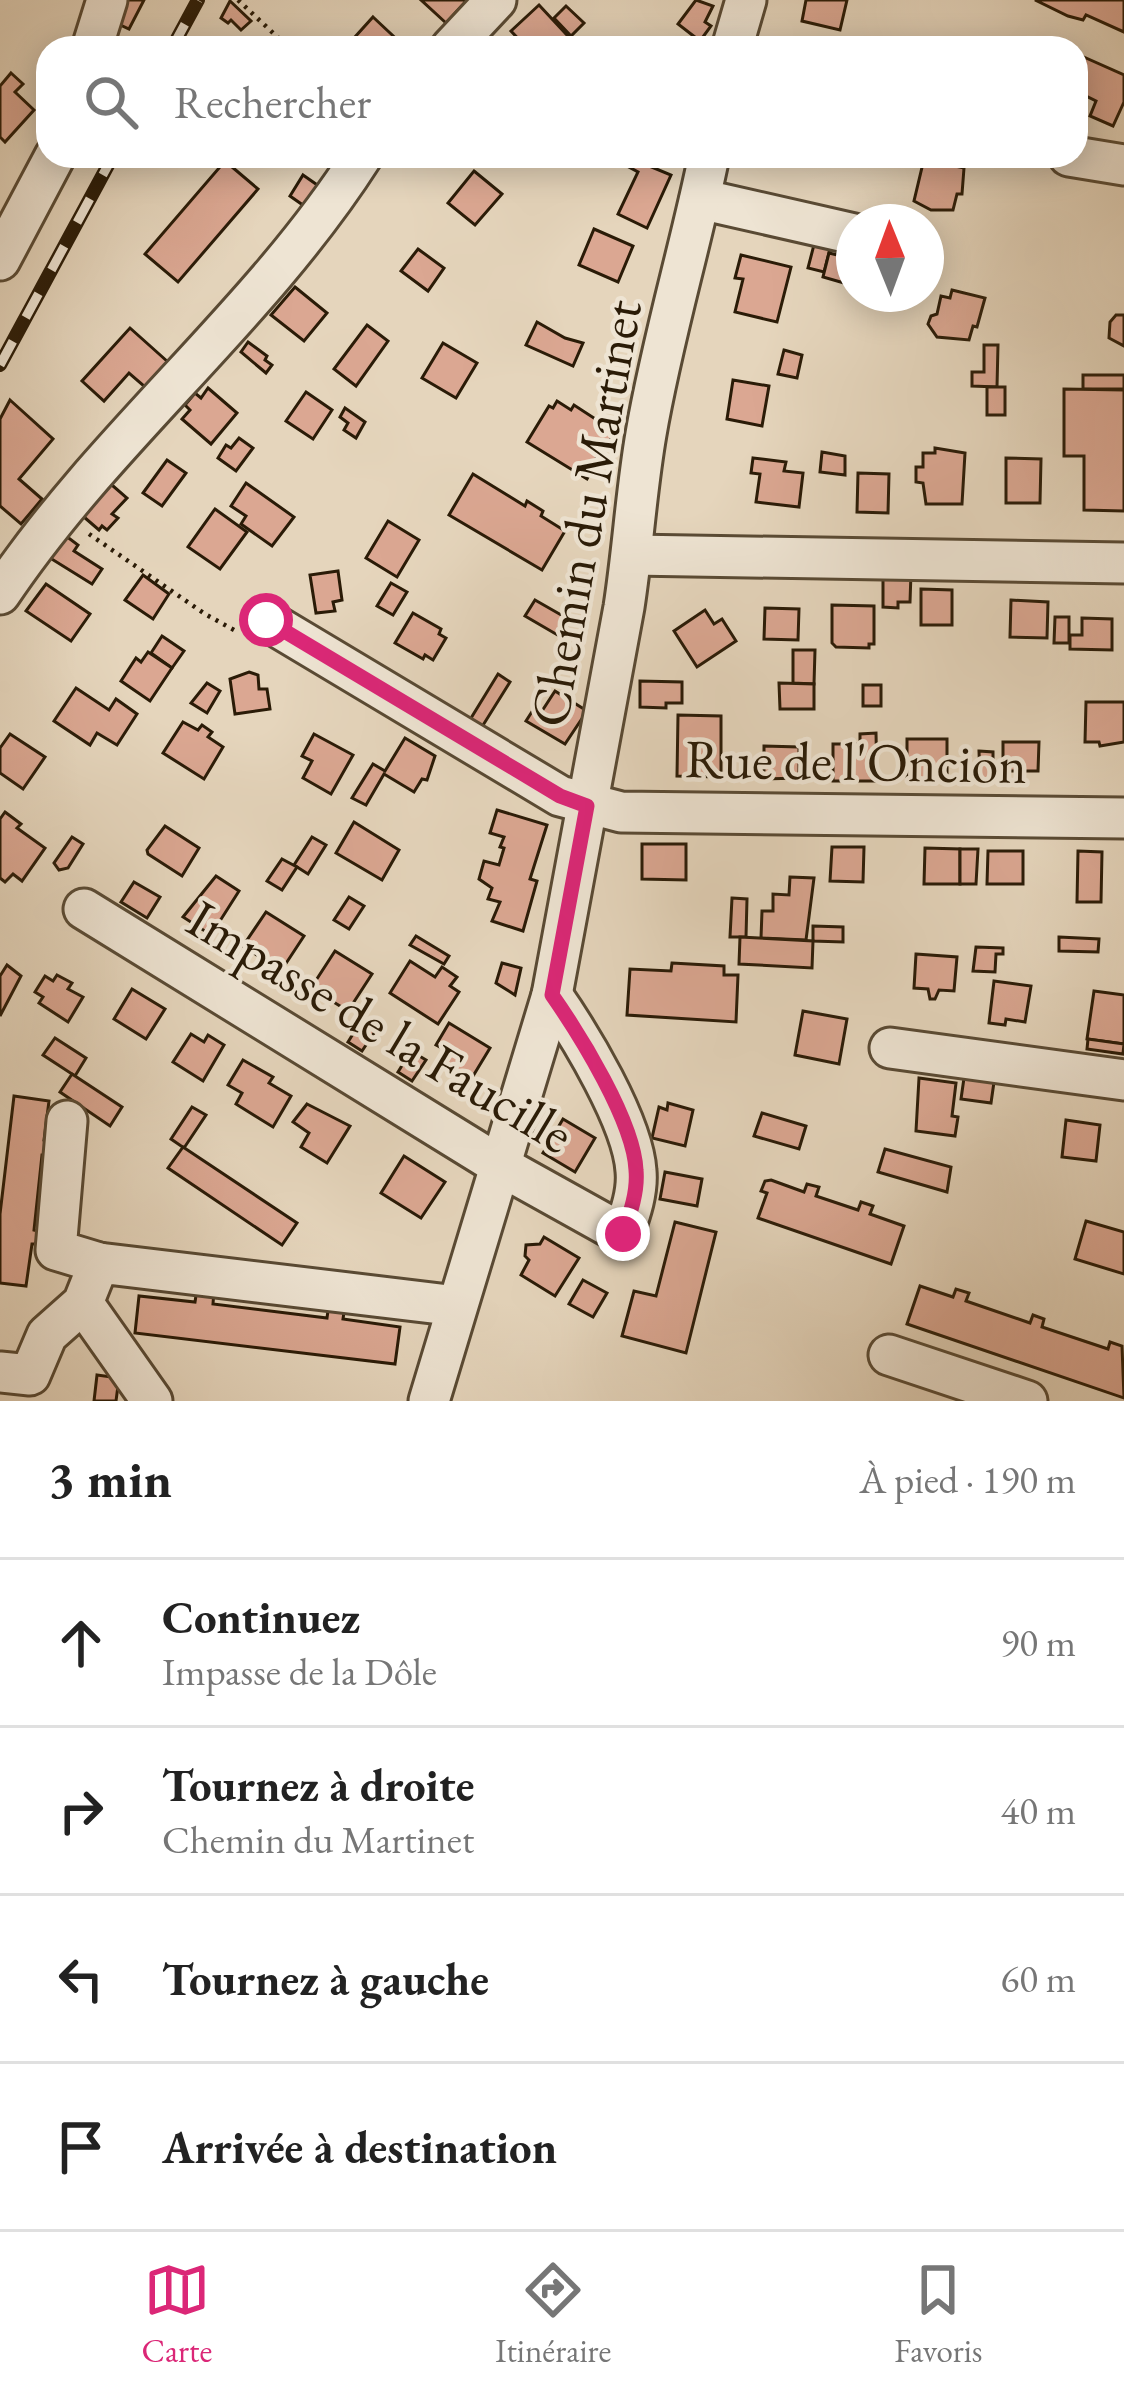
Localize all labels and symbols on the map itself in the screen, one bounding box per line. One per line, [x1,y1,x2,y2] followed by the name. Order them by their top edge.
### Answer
[836,204,944,312] north arrow
[513,294,657,732] street label: Chemin du Martinet
[239,593,293,647] route start
[684,723,1028,799] street label: Rue de l'Oncion
[175,883,587,1169] street label: Impasse de la Faucille
[596,1207,650,1261] route end

